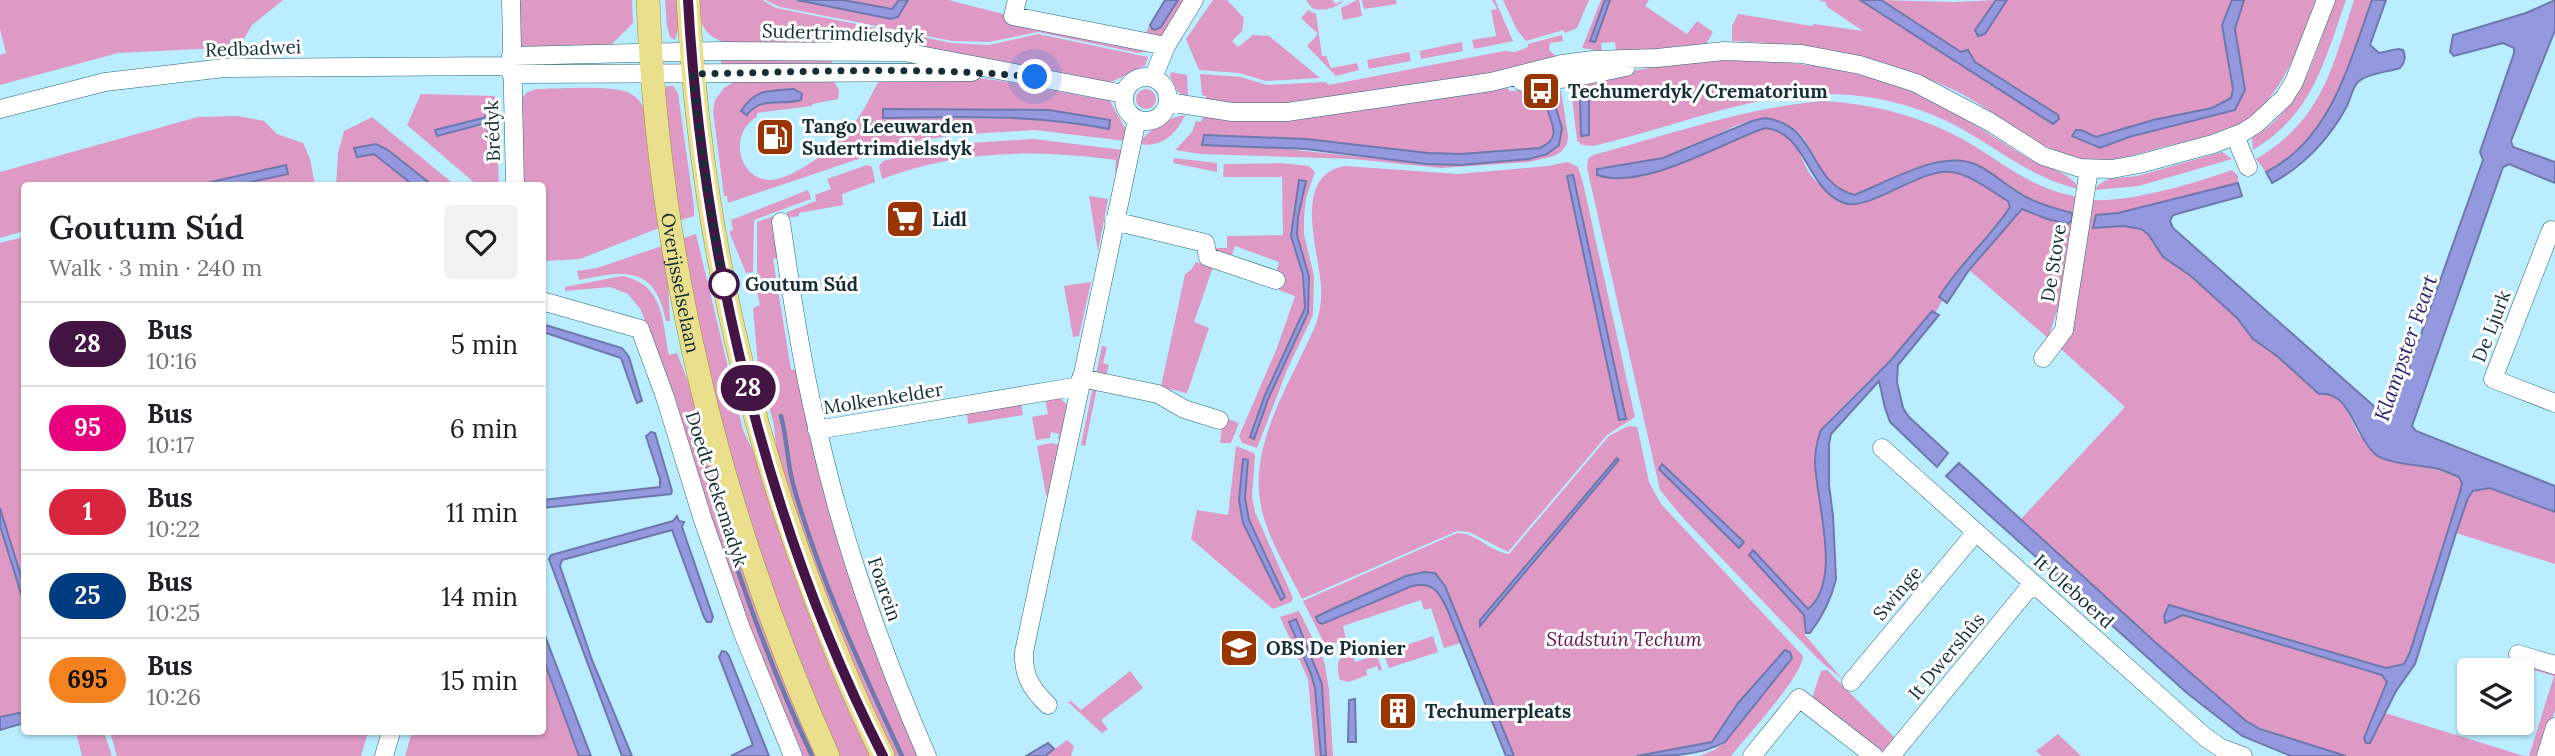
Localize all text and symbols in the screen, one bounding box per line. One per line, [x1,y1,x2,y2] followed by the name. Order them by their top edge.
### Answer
[761,18,925,48] street label: Sudertrimdielsdyk
[205,34,301,62] street label: Redbadwei
[1017,59,1052,94] your location
[1520,70,1562,112] bus stop icon: Techumerdyk/Crematorium
[1568,79,1828,104] place label: Techumerdyk/Crematorium
[479,99,505,162] street label: Brédyk
[802,114,973,160] place label: Tango Leeuwarden Sudertrimdielsdyk
[754,116,796,158] fuel station icon: Tango Leeuwarden Sudertrimdielsdyk
[884,198,926,240] supermarket icon: Lidl
[444,205,518,279] button: heart
[49,206,244,248] text: Goutum Súd
[932,207,967,231] place label: Lidl
[656,211,705,355] street label: Overijsselselaan
[2035,222,2071,304] street label: De Stove
[49,253,262,282] text: Walk · 3 min · 240 m
[709,269,739,299] marker: Goutum Súd
[2368,271,2443,425] water label: Klampster Feart
[745,272,858,296] place label: Goutum Súd
[2466,286,2516,365] street label: De Ljurk
[147,313,193,346] text: Bus
[74,328,101,359] text: 28
[451,328,518,361] text: 5 min
[147,346,197,375] text: 10:16
[716,365,780,411] line badge: 28
[735,372,761,403] text: 28
[821,377,945,419] street label: Molkenkelder
[147,397,193,430] text: Bus
[681,408,754,571] street label: Doedt Dekemadyk
[74,412,101,443] text: 95
[450,412,518,445] text: 6 min
[147,430,194,459] text: 10:17
[147,481,193,514] text: Bus
[83,496,92,527] text: 1
[446,496,518,529] text: 11 min
[147,514,200,543] text: 10:22
[2029,549,2119,633] street label: It Uleboerd
[863,554,907,624] street label: Foarein
[1867,561,1927,625] street label: Swinge
[147,565,193,598] text: Bus
[75,580,100,611] text: 25
[441,580,518,613] text: 14 min
[147,598,200,627] text: 10:25
[1903,607,1990,704] street label: It Dwershûs
[1218,627,1260,669] school or university icon: OBS De Pionier
[1546,627,1702,651] park label: Stadstuin Techum
[1266,636,1406,660] place label: OBS De Pionier
[147,649,193,682] text: Bus
[2457,658,2534,735] map controls
[2457,658,2534,735] button: layers
[67,664,108,695] text: 695
[441,664,518,697] text: 15 min
[147,682,201,711] text: 10:26
[1377,690,1419,732] building icon: Techumerpleats
[1425,699,1571,723] place label: Techumerpleats

